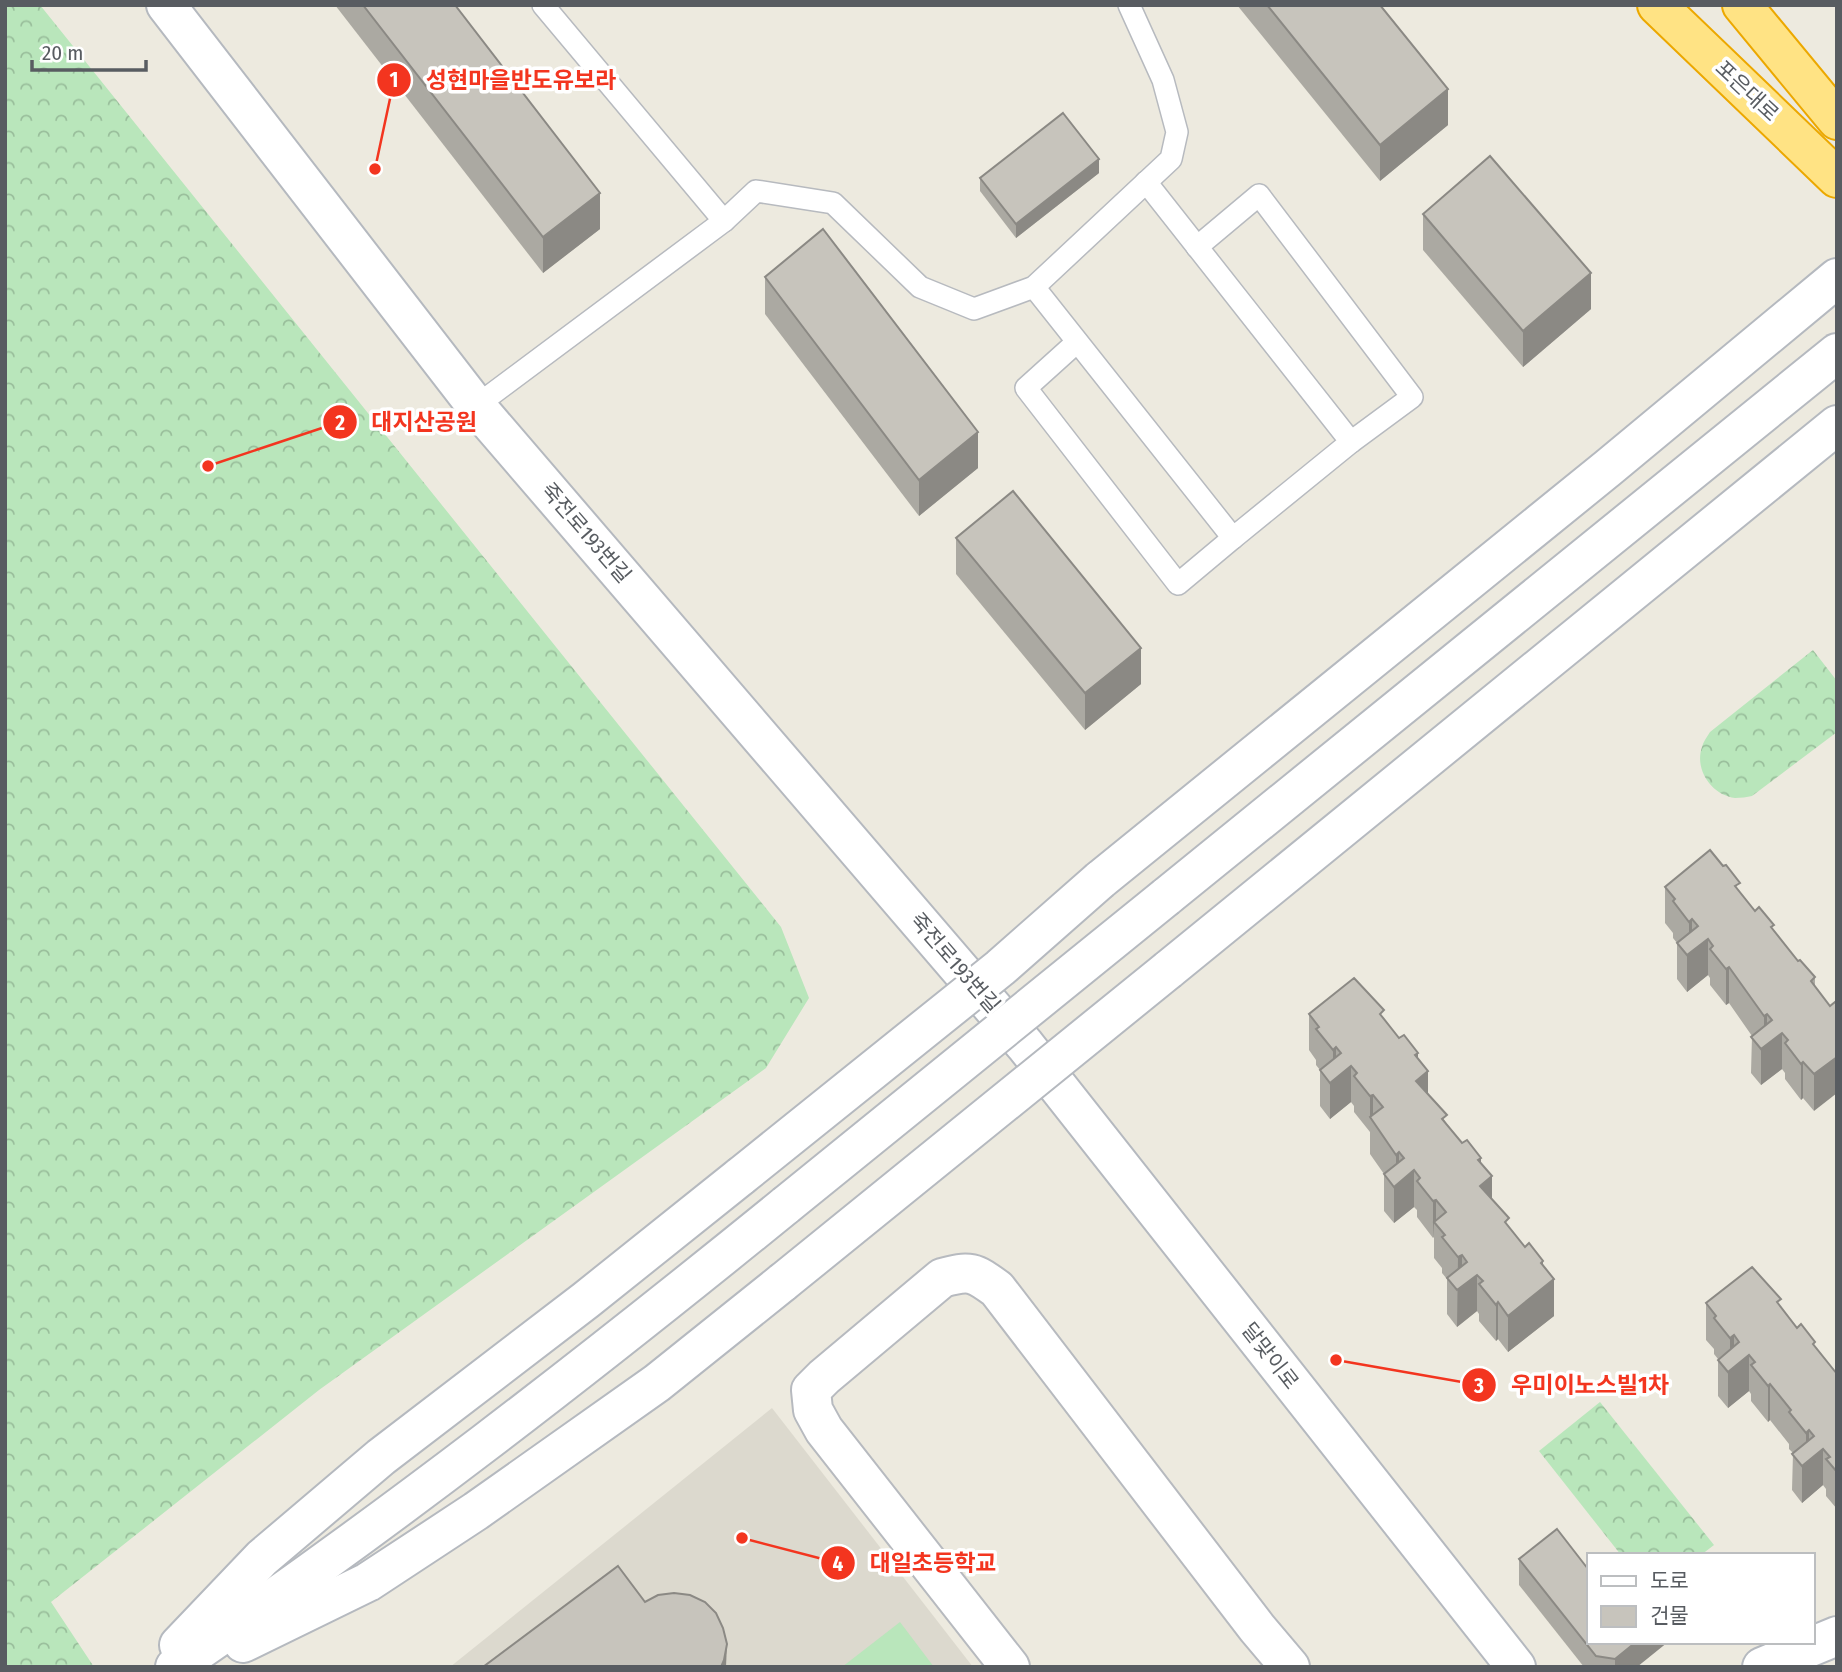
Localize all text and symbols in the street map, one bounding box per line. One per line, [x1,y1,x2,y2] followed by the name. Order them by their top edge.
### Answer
[32,28,145,72] scale bar
[42,40,83,66] text: 20 m
[1710,55,1784,127] street label: 포은대로
[376,58,630,102] callout: 성현마을반도유보라
[426,66,616,94] text: 성현마을반도유보라
[390,67,398,93] text: 1
[322,400,491,444] callout: 대지산공원
[371,408,477,436] text: 대지산공원
[334,410,345,436] text: 2
[535,478,637,588] street label: 죽전로193번길
[904,908,1006,1018] street label: 죽전로193번길
[1236,1318,1304,1394] street label: 달맞이로
[1462,1363,1683,1407] callout: 우미이노스빌1차
[1511,1371,1669,1399] text: 우미이노스빌1차
[1473,1373,1484,1399] text: 3
[821,1541,1011,1585] callout: 대일초등학교
[870,1549,996,1577] text: 대일초등학교
[833,1551,844,1577] text: 4
[1587,1553,1814,1644] legend
[1650,1568,1689,1594] text: 도로
[1650,1603,1689,1629] text: 건물

